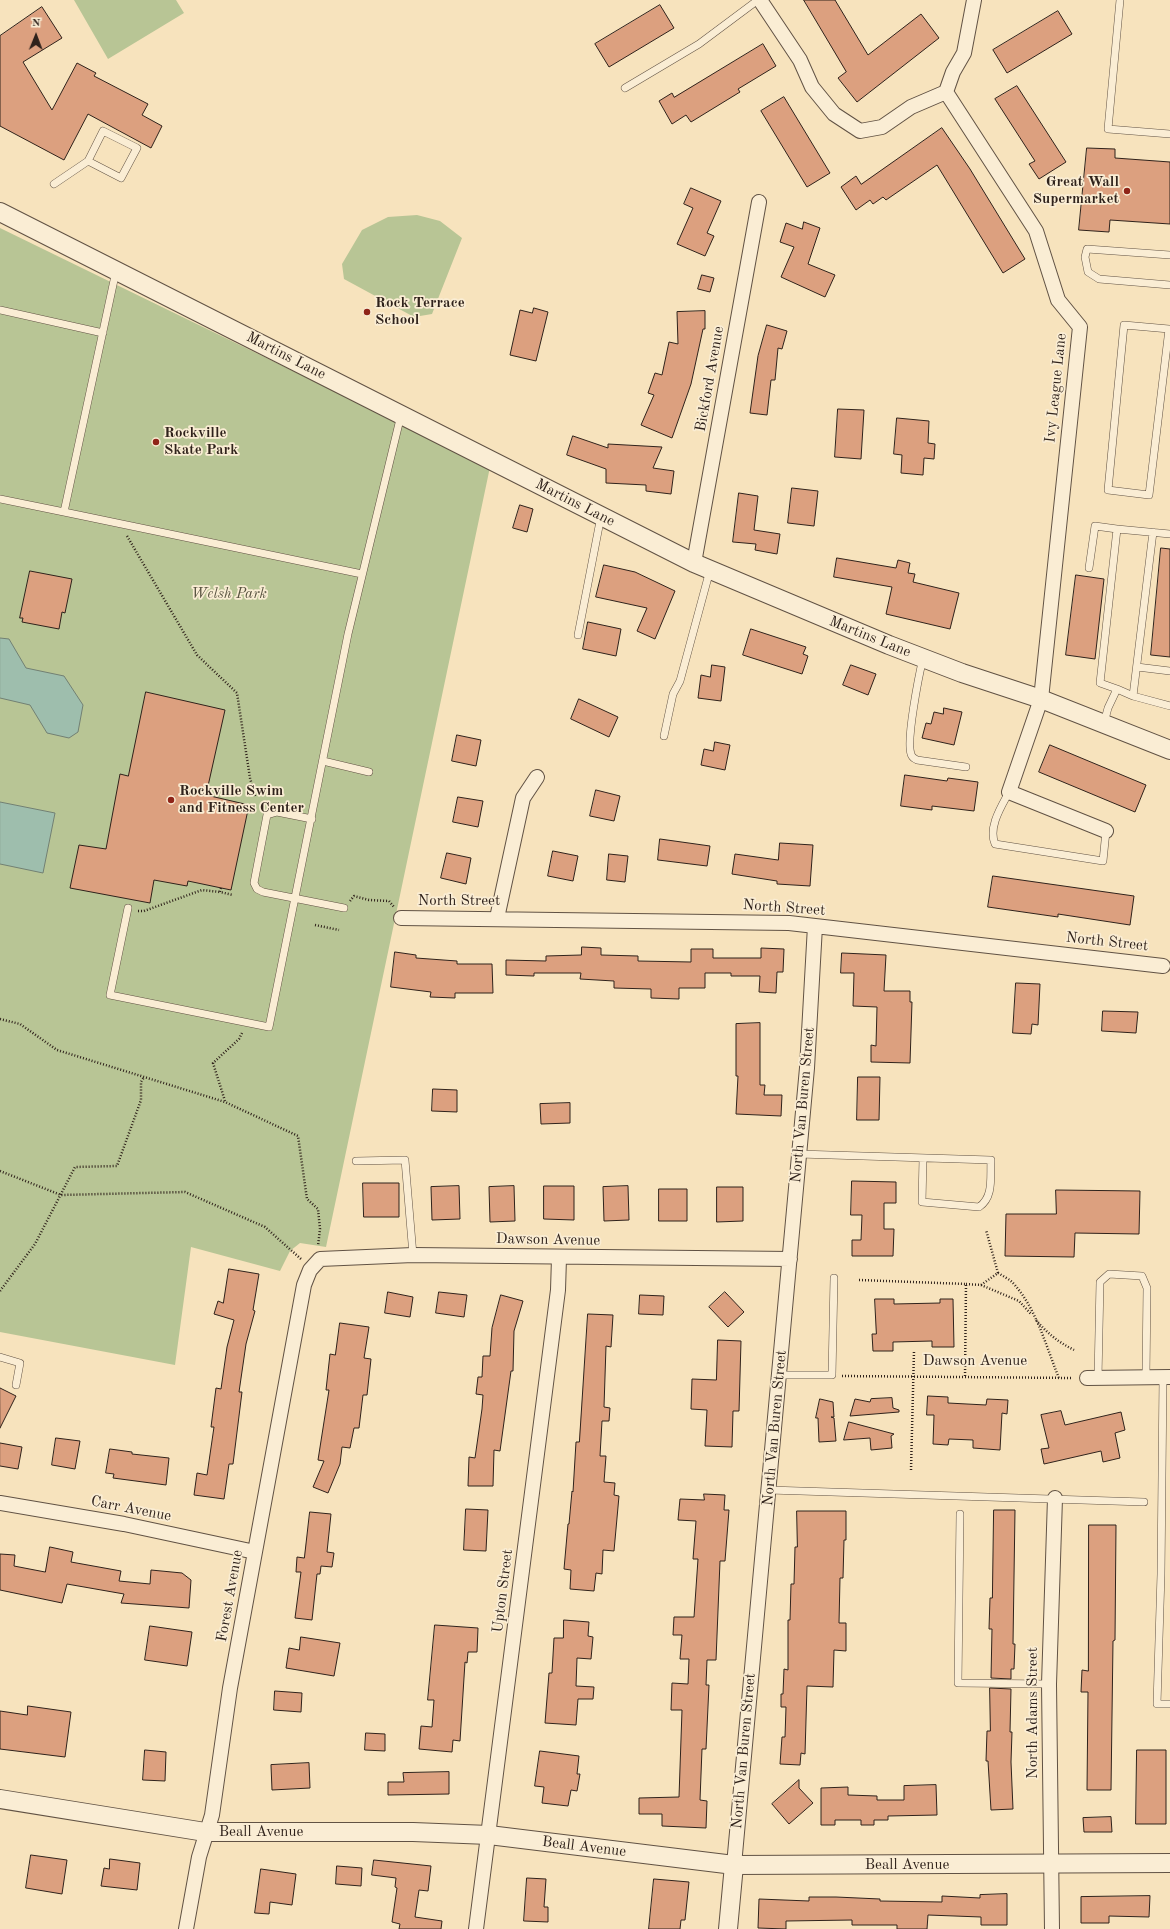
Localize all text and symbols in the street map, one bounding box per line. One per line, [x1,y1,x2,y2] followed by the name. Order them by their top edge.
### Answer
[16,16,56,56] north arrow
[32,18,41,29] text: N
[1033,173,1119,208] place label: Great Wall Supermarket
[1122,186,1132,196] marker: Great Wall Supermarket
[375,294,465,329] place label: Rock Terrace School
[362,307,372,317] marker: Rock Terrace School
[692,325,728,433] street label: Bickford Avenue
[243,328,329,384] street label: Martins Lane
[1041,332,1071,444] street label: Ivy League Lane
[164,424,238,459] place label: Rockville Skate Park
[151,437,161,447] marker: Rockville Skate Park
[532,475,618,531] street label: Martins Lane
[191,585,267,603] park label: Welsh Park
[826,612,914,662] street label: Martins Lane
[179,782,304,817] place label: Rockville Swim and Fitness Center
[166,795,176,805] marker: Rockville Swim and Fitness Center
[418,892,500,910] street label: North Street
[742,896,826,920] street label: North Street
[1065,929,1149,955] street label: North Street
[787,1026,819,1184] street label: North Van Buren Street
[496,1230,600,1250] street label: Dawson Avenue
[759,1349,791,1507] street label: North Van Buren Street
[923,1352,1027,1370] street label: Dawson Avenue
[89,1492,173,1526] street label: Carr Avenue
[489,1548,517,1634] street label: Upton Street
[213,1549,247,1643] street label: Forest Avenue
[1024,1647,1042,1779] street label: North Adams Street
[728,1672,760,1830] street label: North Van Buren Street
[219,1823,303,1841] street label: Beall Avenue
[541,1833,627,1861] street label: Beall Avenue
[865,1856,949,1874] street label: Beall Avenue

